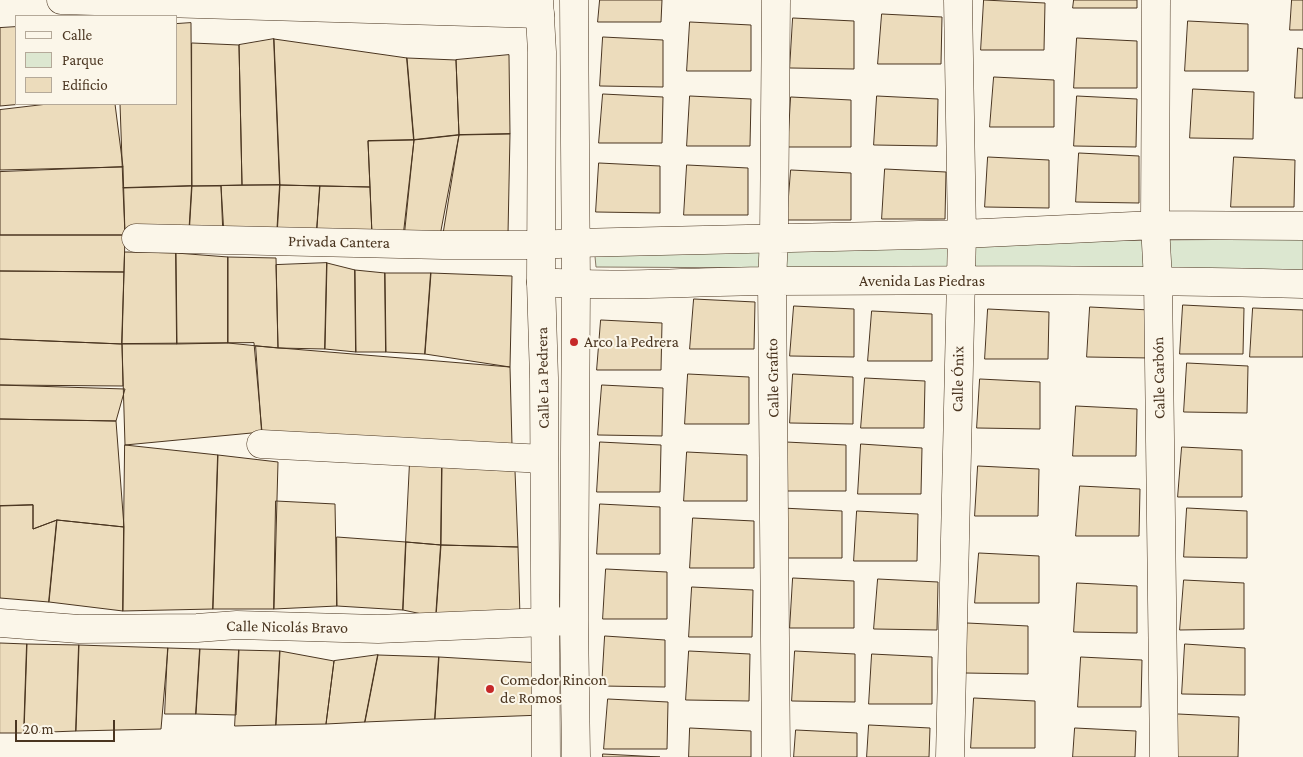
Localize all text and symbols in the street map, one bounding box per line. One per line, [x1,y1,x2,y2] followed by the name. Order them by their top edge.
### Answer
[15,15,178,105] legend
[62,27,92,43] text: Calle
[62,52,103,68] text: Parque
[62,77,108,93] text: Edificio
[288,232,390,252] street label: Privada Cantera
[859,271,985,291] street label: Avenida Las Piedras
[533,327,553,429] street label: Calle La Pedrera
[584,332,679,352] place label: Arco la Pedrera
[568,336,580,348] marker: Arco la Pedrera
[1149,337,1169,419] street label: Calle Carbón
[763,338,783,418] street label: Calle Grafito
[948,346,968,412] street label: Calle Ónix
[226,616,348,638] street label: Calle Nicolás Bravo
[500,670,607,708] place label: Comedor Rincon de Romos
[484,683,496,695] marker: Comedor Rincon de Romos
[18,710,118,742] scale bar
[23,721,54,737] text: 20 m

